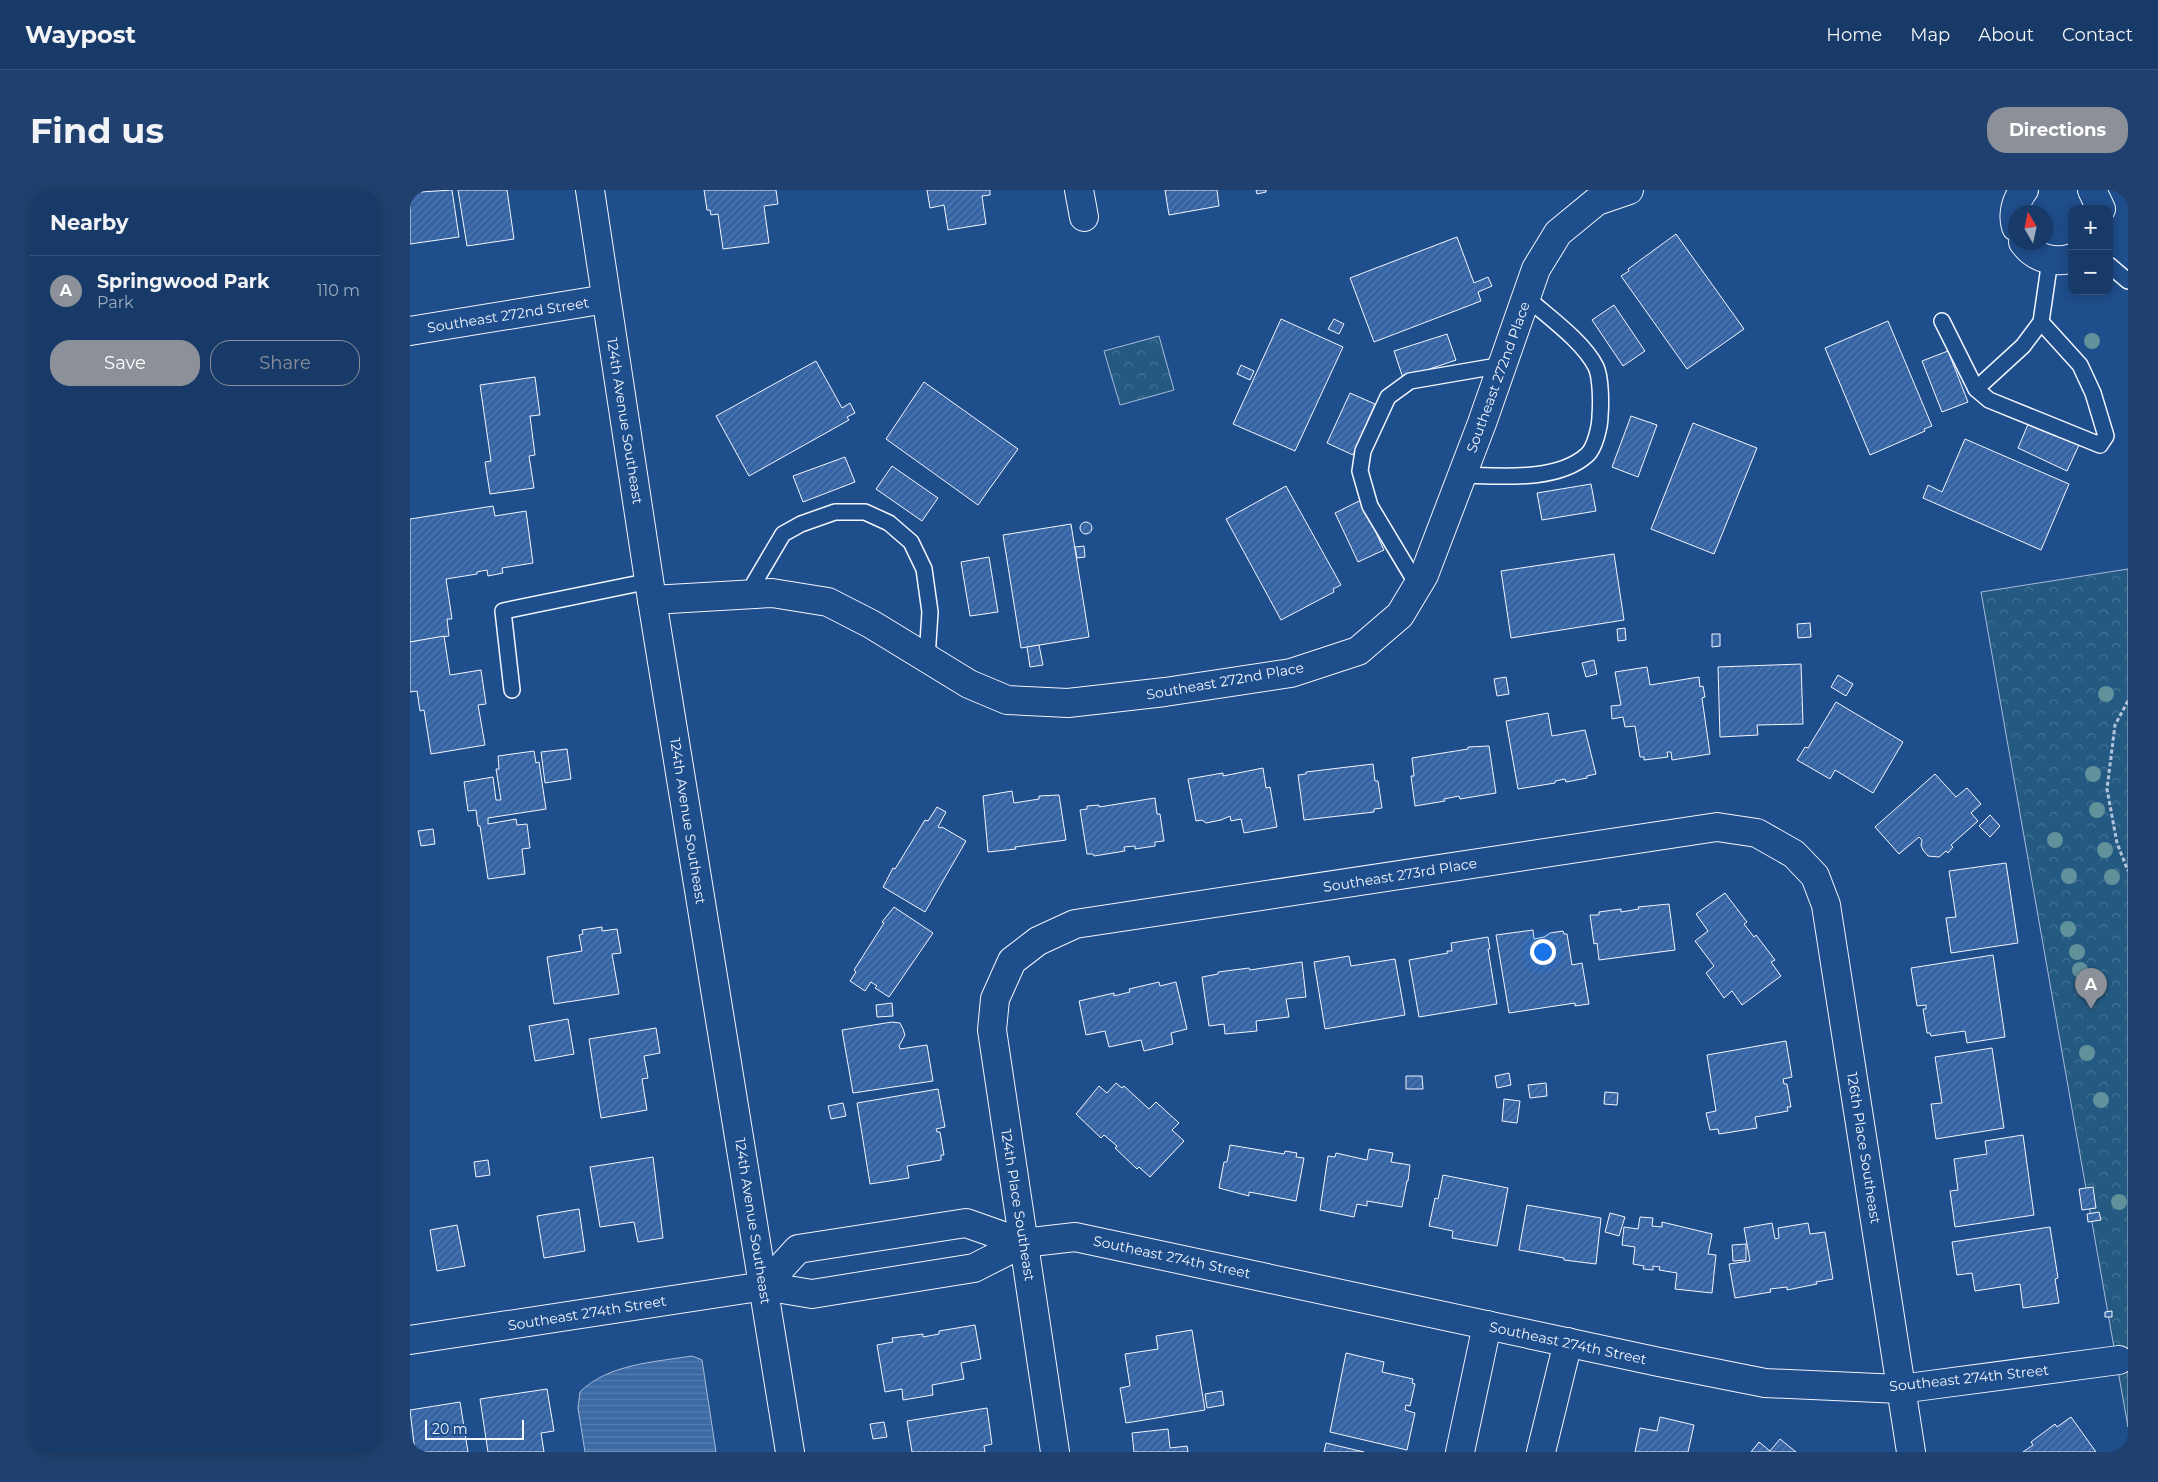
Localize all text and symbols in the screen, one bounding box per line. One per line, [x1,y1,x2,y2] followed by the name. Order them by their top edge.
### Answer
[25,20,136,49] text: Waypost
[1826,24,1882,46] text: Home
[1910,24,1950,46] text: Map
[1978,24,2034,46] text: About
[2062,24,2133,46] text: Contact
[1987,107,2128,153] button: Directions
[30,109,164,152] text: Find us
[2008,205,2053,250] north arrow
[2068,205,2113,295] map controls
[2068,205,2113,250] button: +
[50,210,129,235] text: Nearby
[2068,250,2113,295] button: −
[97,270,269,293] text: Springwood Park
[60,281,72,300] text: A
[317,281,360,300] text: 110 m
[97,293,134,312] text: Park
[426,293,591,337] street label: Southeast 272nd Street
[1462,299,1534,455] street label: Southeast 272nd Place
[603,337,647,506] street label: 124th Avenue Southeast
[50,340,200,386] button: Save
[210,340,360,386] button: Share
[1145,658,1305,704] street label: Southeast 272nd Place
[666,737,710,906] street label: 124th Avenue Southeast
[1322,854,1478,896] street label: Southeast 273rd Place
[1530,939,1556,965] your location
[2075,968,2107,1009] pin: A
[1843,1071,1885,1225] street label: 126th Place Southeast
[997,1128,1039,1283] street label: 124th Place Southeast
[731,1137,775,1306] street label: 124th Avenue Southeast
[1092,1232,1253,1283] street label: Southeast 274th Street
[506,1292,668,1334] street label: Southeast 274th Street
[1488,1318,1649,1369] street label: Southeast 274th Street
[1888,1361,2050,1395] street label: Southeast 274th Street
[425,1417,524,1440] scale bar
[432,1420,468,1438] text: 20 m

